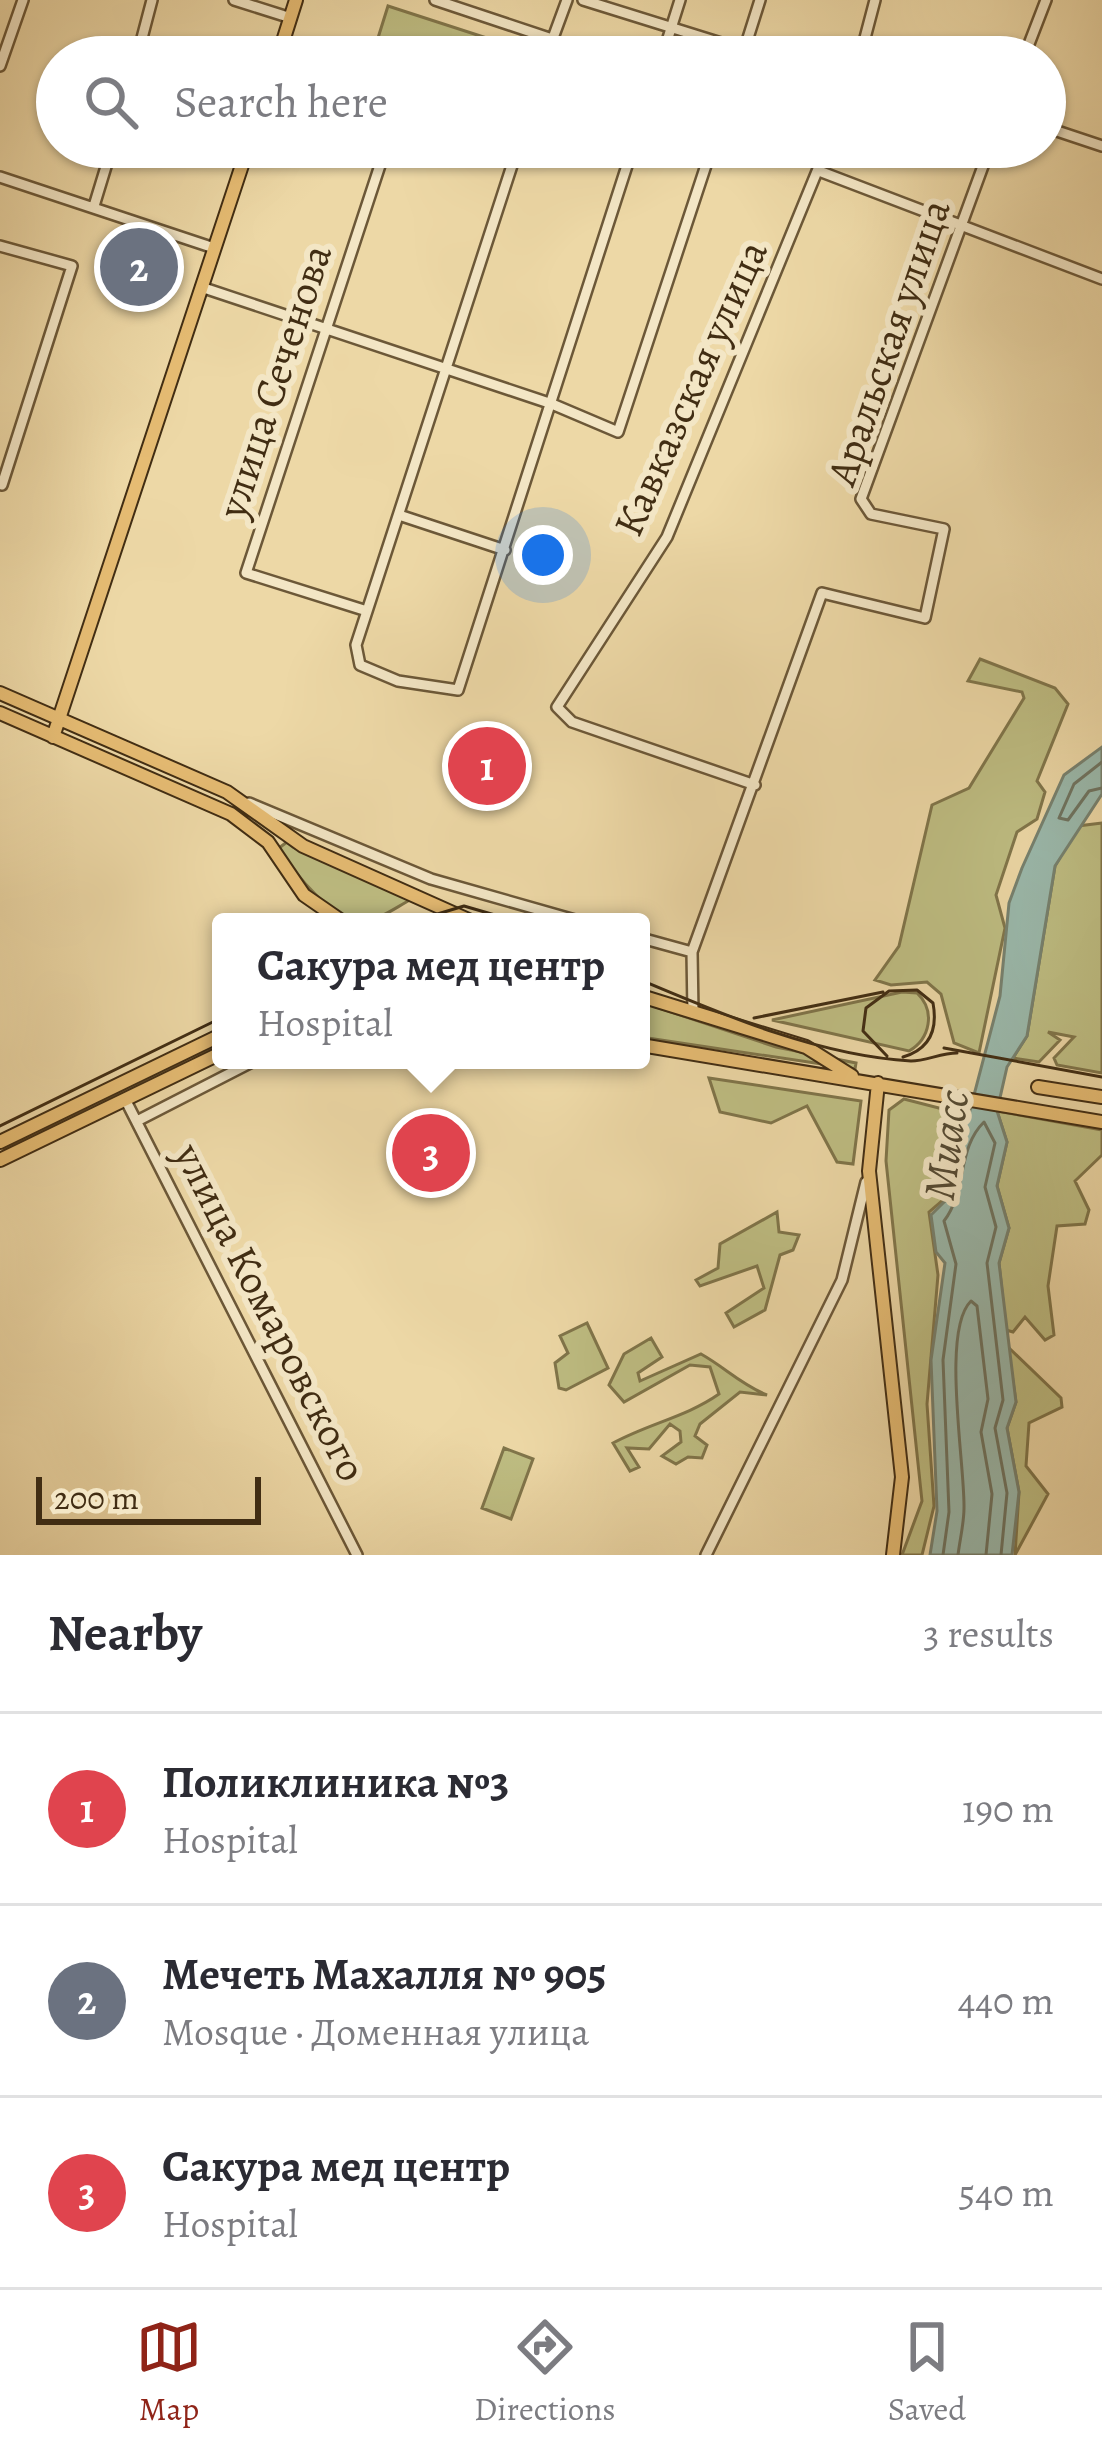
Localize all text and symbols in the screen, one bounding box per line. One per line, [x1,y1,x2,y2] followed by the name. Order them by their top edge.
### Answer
[36,36,1066,168] search box
[78,69,144,135] icon: search
[174,71,388,133] text: Search here
[812,191,964,493] street label: Аральская улица
[100,222,178,312] pin: 2
[599,230,781,545] street label: Кавказская улица
[203,236,345,526] street label: улица Сеченова
[513,525,573,585] your location
[448,721,526,811] pin: 1
[212,913,650,1069] popup
[257,934,605,996] text: Сакура мед центр
[257,996,393,1049] text: Hospital
[908,1086,984,1204] water label: Миасс
[392,1108,470,1198] pin: 3
[161,1132,381,1491] street label: улица Комаровского
[36,1471,261,1524] scale bar
[54,1475,139,1520] text: 200 m
[48,1598,202,1668] text: Nearby
[923,1607,1054,1660] text: 3 results
[162,1751,509,1813] text: Поликлиника №3
[80,1782,94,1835] text: 1
[962,1782,1054,1835] text: 190 m
[162,1813,298,1866] text: Hospital
[162,1943,606,2005] text: Мечеть Махалля № 905
[78,1974,96,2027] text: 2
[958,1974,1054,2027] text: 440 m
[162,2005,589,2058] text: Mosque · Доменная улица
[162,2135,510,2197] text: Сакура мед центр
[79,2166,95,2219] text: 3
[959,2166,1054,2219] text: 540 m
[162,2197,298,2250] text: Hospital
[136,2314,202,2431] tab: Map
[474,2314,616,2431] tab: Directions
[888,2314,966,2431] tab: Saved

